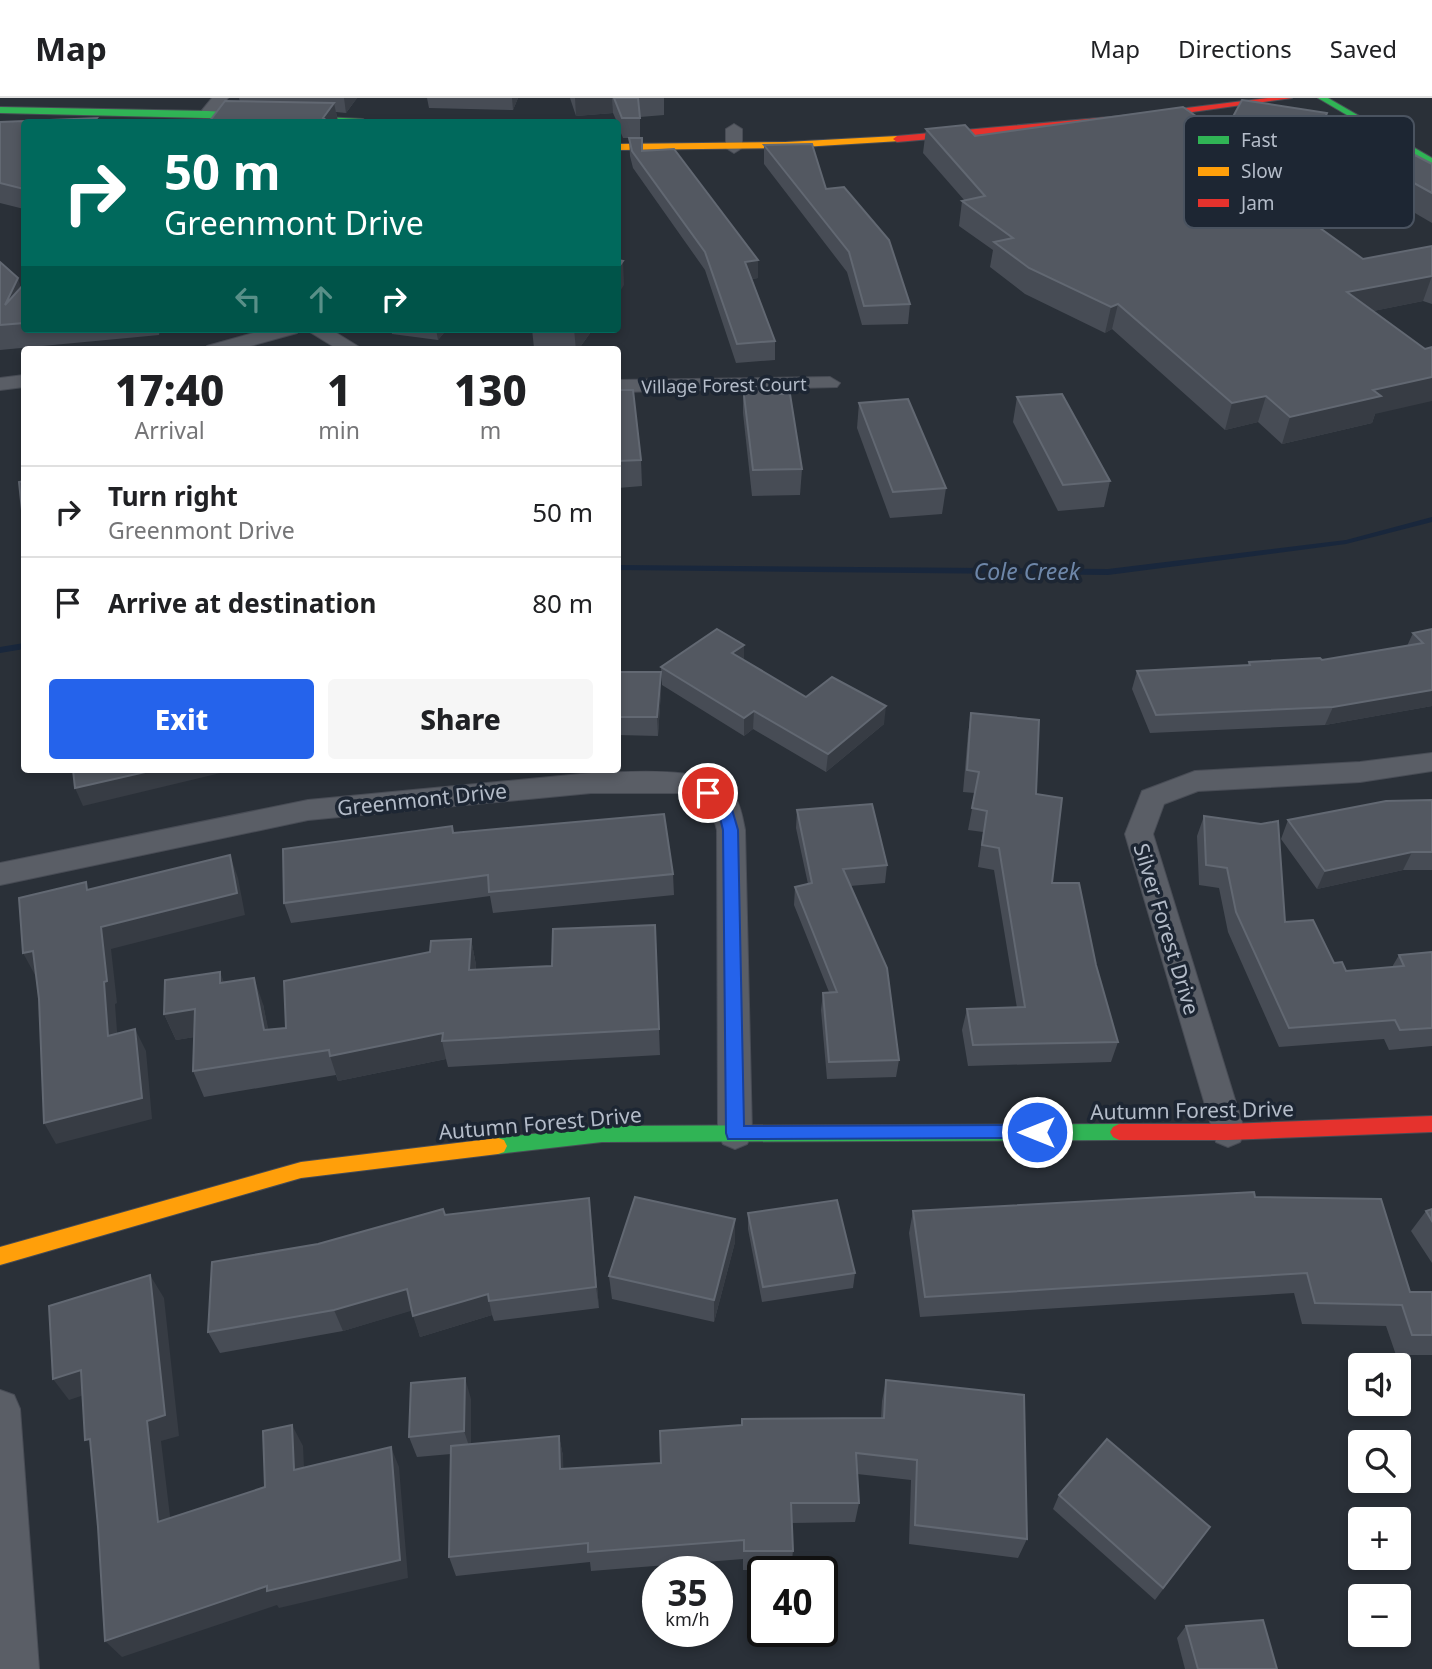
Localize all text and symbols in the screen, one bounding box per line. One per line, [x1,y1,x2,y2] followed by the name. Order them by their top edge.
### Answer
[35,26,107,71] text: Map
[1090,32,1140,65] text: Map
[1178,32,1292,65] text: Directions
[1330,32,1397,65] text: Saved
[1184,116,1414,228] legend
[1241,127,1278,153] text: Fast
[164,138,281,204] text: 50 m
[49,147,140,238] icon: right
[1241,158,1282,184] text: Slow
[1239,190,1275,216] text: Jam
[164,201,424,244] text: Greenmont Drive
[229,280,267,318] icon: left
[302,280,340,318] icon: ahead
[375,280,413,318] icon: right
[115,361,224,418] text: 17:40
[327,361,351,418] text: 1
[454,361,527,418] text: 130
[641,372,807,398] street label: Village Forest Court
[135,414,205,446] text: Arrival
[318,414,360,446] text: min
[480,414,501,446] text: m
[108,478,238,514] text: Turn right
[49,493,87,531] icon: right
[532,494,593,530] text: 50 m
[108,514,295,546] text: Greenmont Drive
[974,555,1082,587] water label: Cole Creek
[49,584,87,622] icon: arrive
[108,585,377,621] text: Arrive at destination
[532,585,593,621] text: 80 m
[49,679,314,759] button: Exit
[328,679,593,759] button: Share
[678,763,738,823] pin
[689,774,727,812] icon: arrive
[336,776,508,822] street label: Greenmont Drive
[1128,840,1206,1018] street label: Silver Forest Drive
[1090,1094,1294,1126] street label: Autumn Forest Drive
[1000,1095,1074,1169] position arrow
[437,1100,643,1146] street label: Autumn Forest Drive
[1348,1353,1411,1647] map controls
[1348,1353,1411,1416] button: sound
[1348,1430,1411,1493] button: search
[1348,1507,1411,1570] button: +
[747,1556,838,1647] speed limit sign: 40
[667,1569,708,1616] text: 35
[1348,1584,1411,1647] button: −
[665,1607,710,1631] text: km/h

